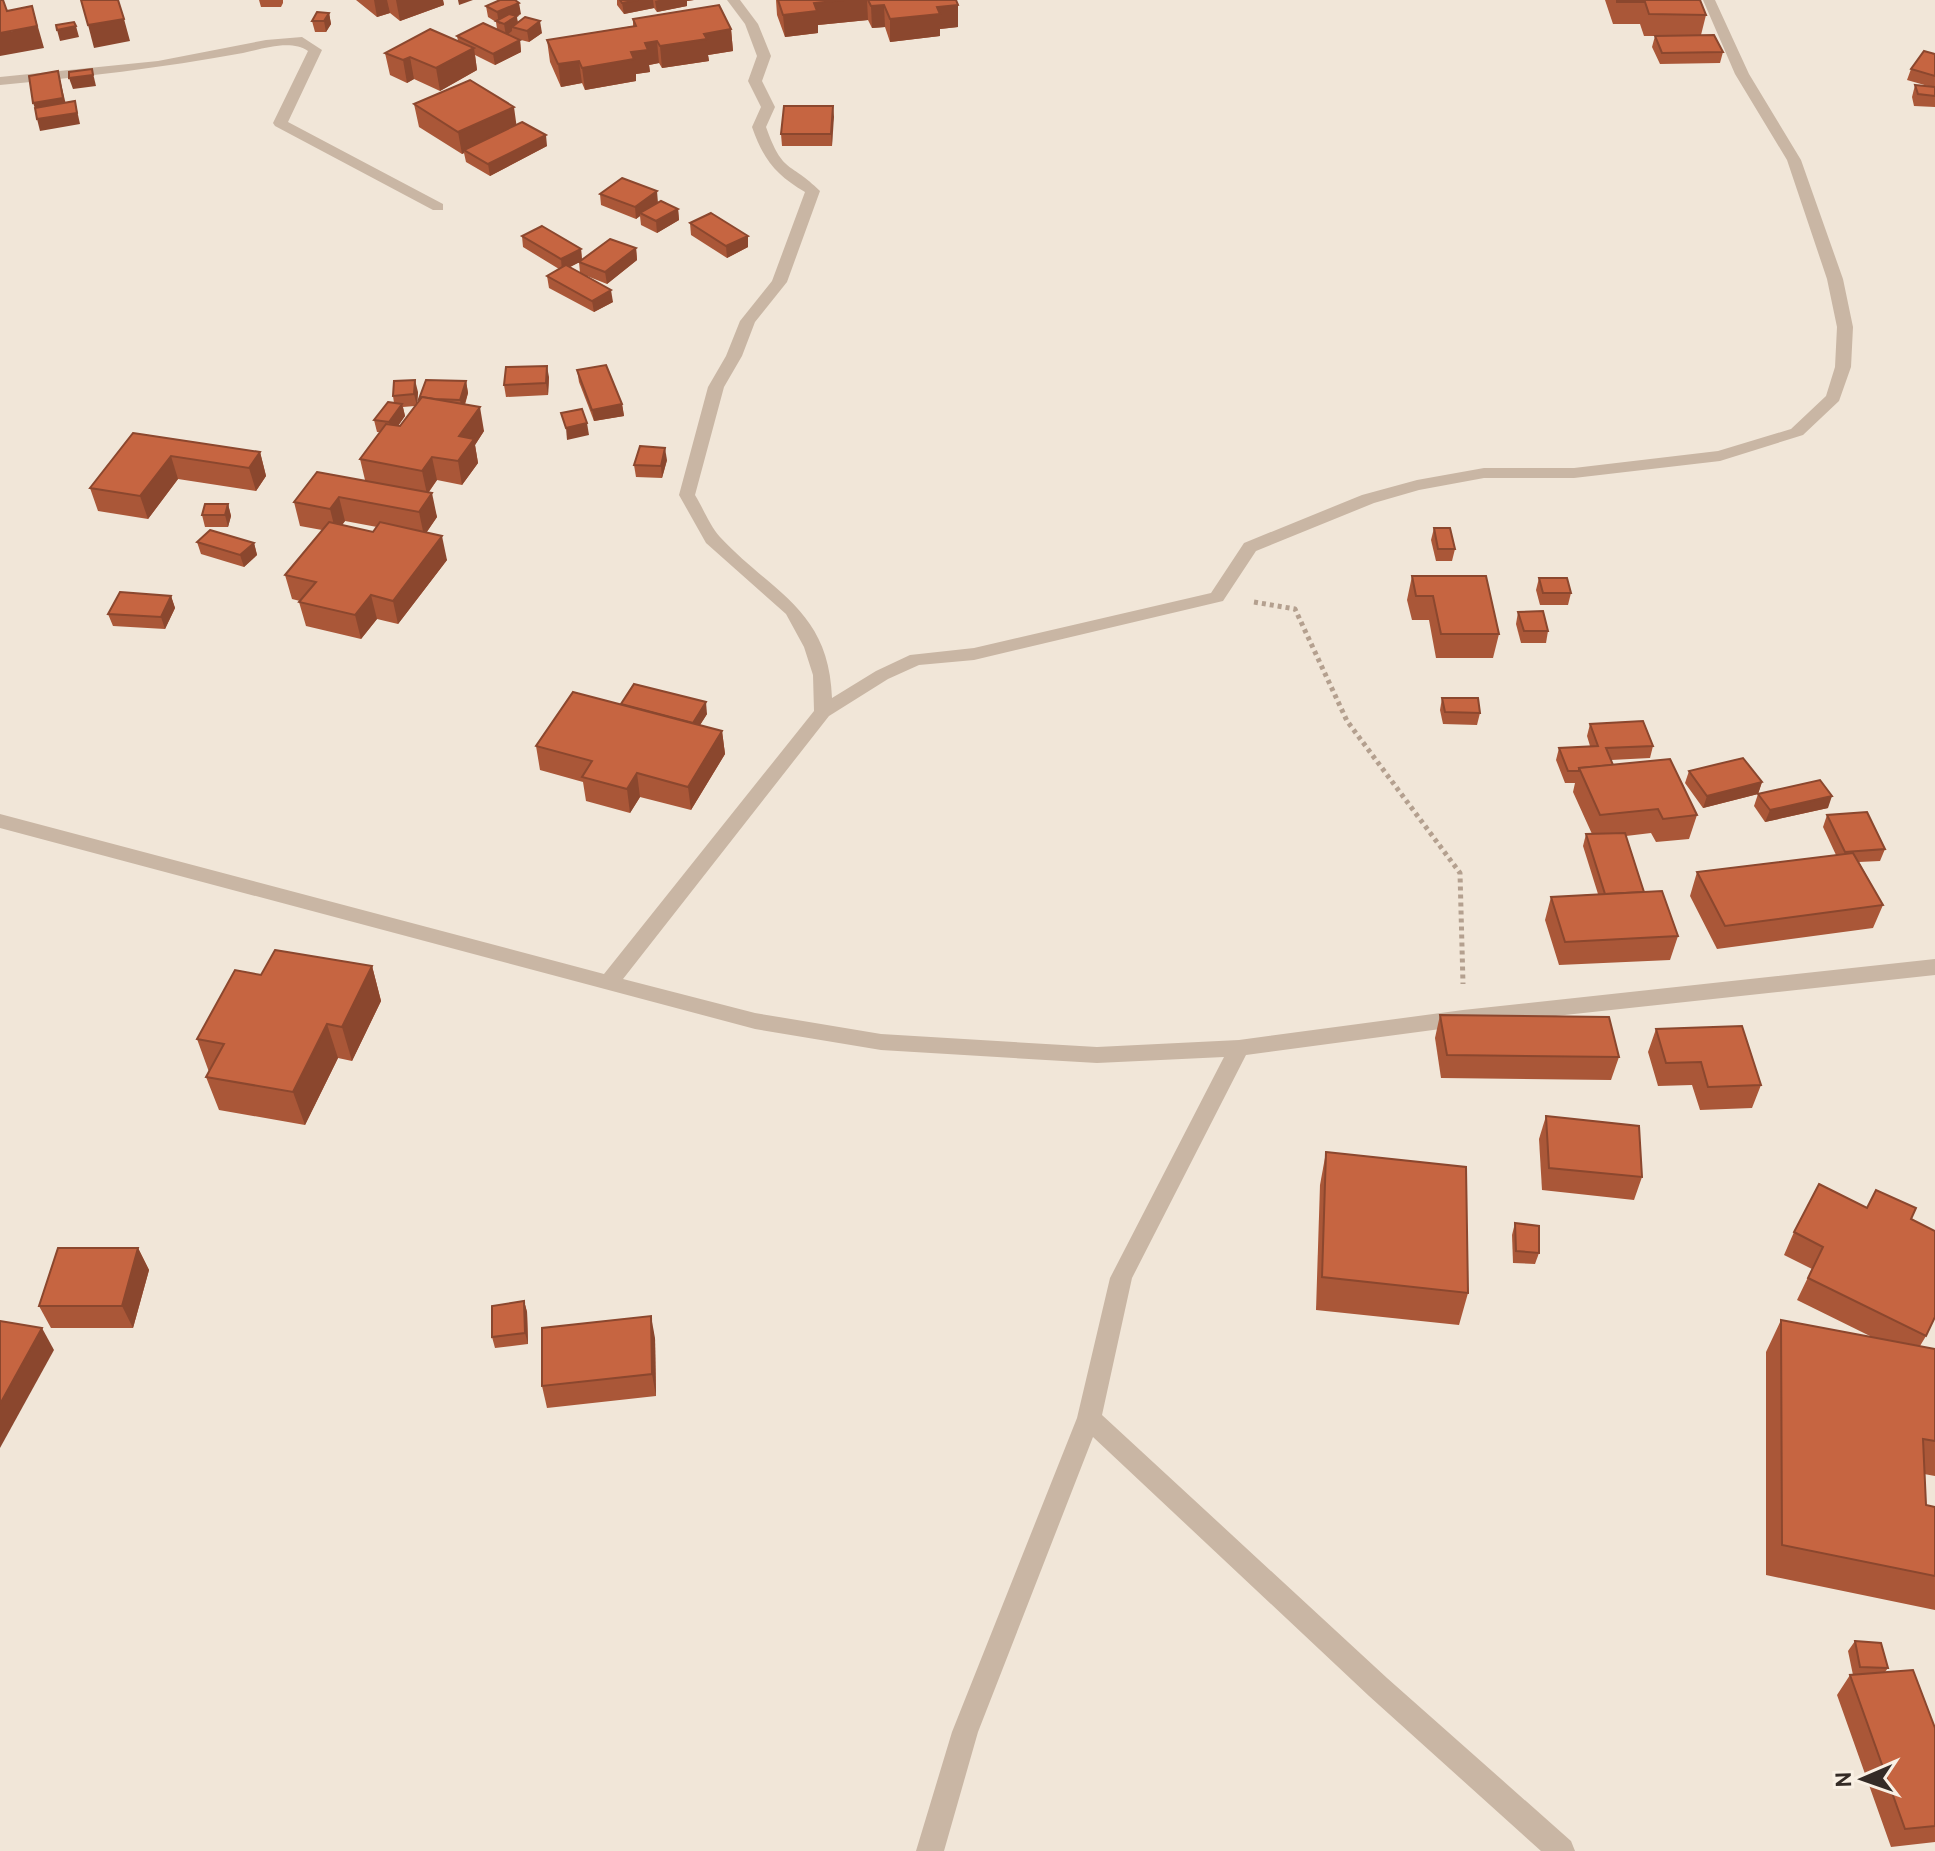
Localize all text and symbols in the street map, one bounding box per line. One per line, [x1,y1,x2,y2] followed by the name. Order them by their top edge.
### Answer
[1823,1739,1903,1819] north arrow
[1832,1771,1859,1788] text: N

